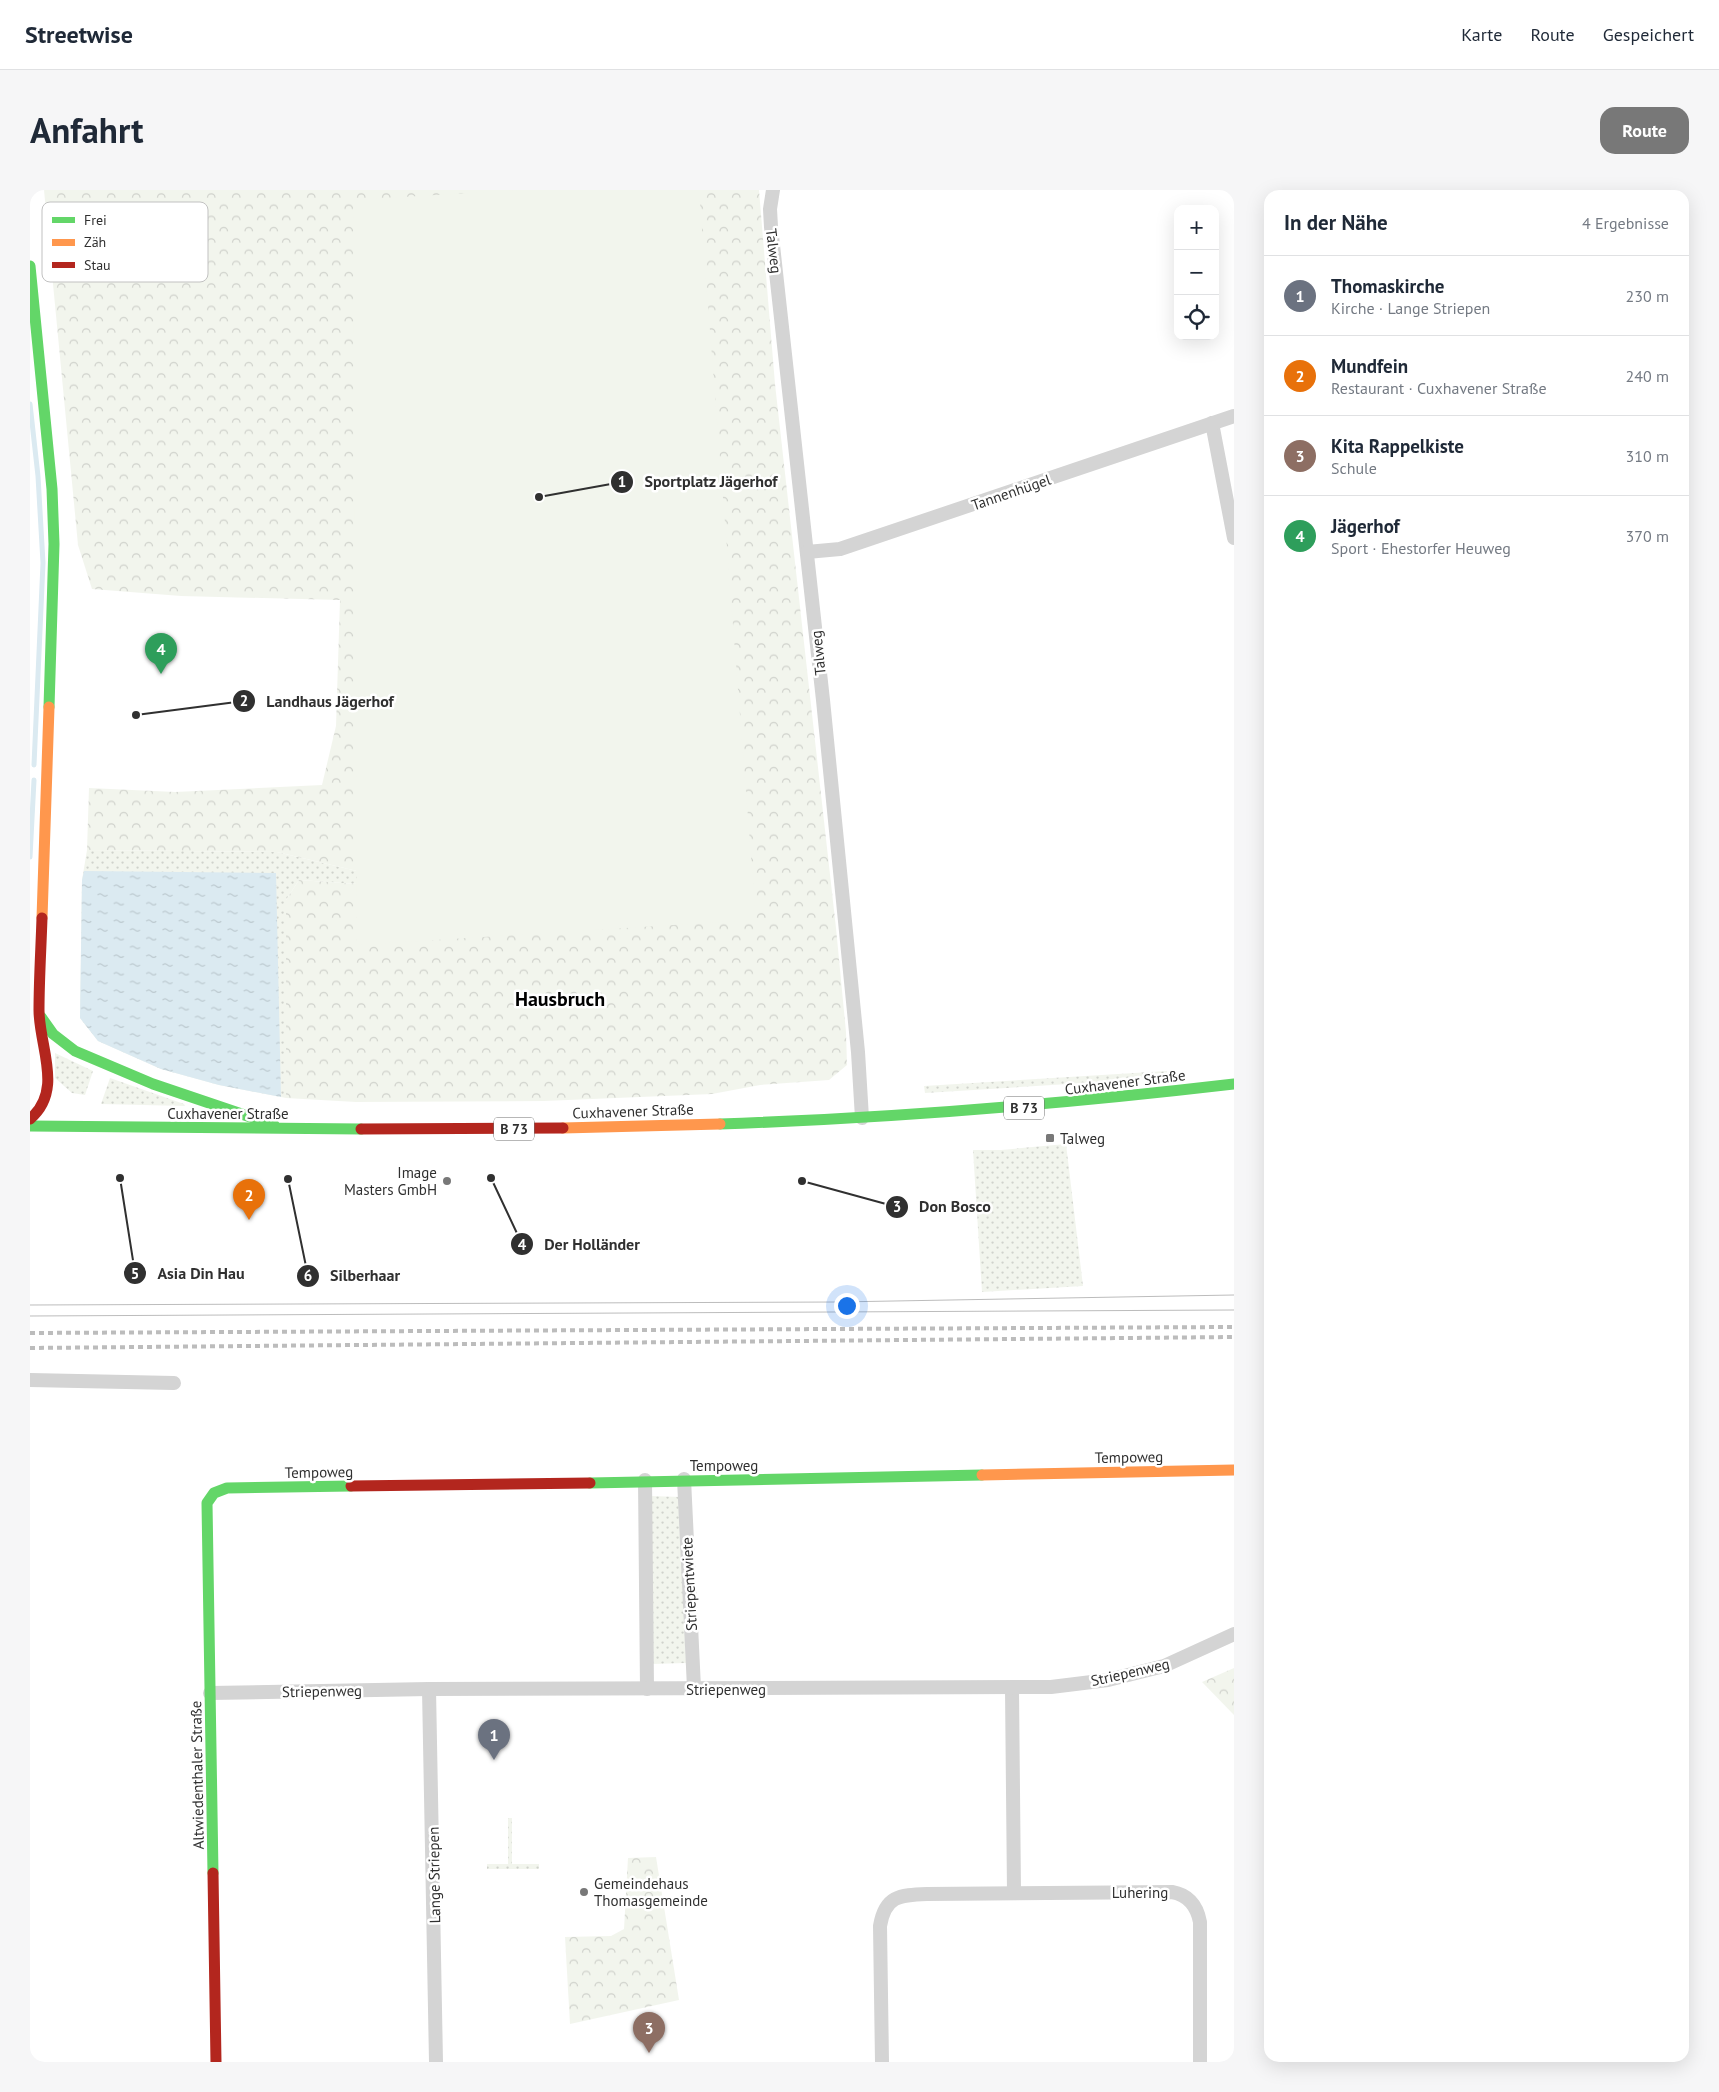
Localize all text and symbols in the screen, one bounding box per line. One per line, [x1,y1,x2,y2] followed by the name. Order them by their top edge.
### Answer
[25,19,133,50] text: Streetwise
[1461,23,1502,46] text: Karte
[1530,23,1575,46] text: Route
[1603,23,1694,46] text: Gespeichert
[30,107,143,153] text: Anfahrt
[1600,107,1689,154] button: Route
[42,202,208,282] legend
[1174,205,1219,340] map controls
[1174,205,1219,250] button: +
[1284,209,1388,236] text: In der Nähe
[84,211,107,229] text: Frei
[1582,213,1669,233] text: 4 Ergebnisse
[762,228,786,274] street label: Talweg
[84,233,106,251] text: Zäh
[1174,250,1219,295] button: −
[84,256,111,274] text: Stau
[1331,274,1444,298] text: Thomaskirche
[1295,286,1305,306] text: 1
[1626,286,1669,306] text: 230 m
[1174,295,1219,340] button: locate
[1331,298,1490,318] text: Kirche · Lange Striepen
[1331,354,1408,378] text: Mundfein
[1295,366,1305,386] text: 2
[1626,366,1669,386] text: 240 m
[1331,378,1547,398] text: Restaurant · Cuxhavener Straße
[1331,434,1464,458] text: Kita Rappelkiste
[1295,446,1305,466] text: 3
[1626,446,1669,466] text: 310 m
[1331,458,1377,478] text: Schule
[609,466,788,497] callout: Sportplatz Jägerhof
[969,469,1054,514] street label: Tannenhügel
[644,471,778,491] text: Sportplatz Jägerhof
[618,472,626,491] text: 1
[1331,514,1400,538] text: Jägerhof
[1295,526,1305,546] text: 4
[1626,526,1669,546] text: 370 m
[1331,538,1511,558] text: Sport · Ehestorfer Heuweg
[806,630,830,676] street label: Talweg
[145,633,177,674] pin: 4
[232,685,404,716] callout: Landhaus Jägerhof
[240,691,248,710] text: 2
[266,691,395,711] text: Landhaus Jägerhof
[515,986,605,1012] district label: Hausbruch
[1064,1065,1186,1099] street label: Cuxhavener Straße
[1004,1096,1044,1120] road number: B 73
[572,1099,694,1123] street label: Cuxhavener Straße
[167,1104,289,1123] street label: Cuxhavener Straße
[494,1118,534,1141] road number: B 73
[1060,1129,1105,1148] place label: Talweg
[1044,1132,1056,1144] marker: Talweg
[344,1163,437,1199] place label: Image Masters GmbH
[441,1175,453,1187] marker: Image Masters GmbH
[233,1179,265,1220] pin: 2
[884,1191,1001,1222] callout: Don Bosco
[919,1196,991,1216] text: Don Bosco
[893,1197,901,1216] text: 3
[510,1229,650,1260] callout: Der Holländer
[544,1234,640,1254] text: Der Holländer
[518,1235,527,1254] text: 4
[123,1258,255,1289] callout: Asia Din Hau
[295,1260,411,1291] callout: Silberhaar
[157,1263,245,1283] text: Asia Din Hau
[131,1264,139,1283] text: 5
[330,1265,400,1285] text: Silberhaar
[304,1266,312,1285] text: 6
[834,1293,860,1319] your location
[1095,1447,1163,1467] street label: Tempoweg
[690,1456,758,1475] street label: Tempoweg
[285,1462,353,1482] street label: Tempoweg
[677,1537,701,1631] street label: Striepentwiete
[1089,1654,1171,1690] street label: Striepenweg
[686,1680,766,1699] street label: Striepenweg
[282,1681,362,1701] street label: Striepenweg
[186,1700,208,1850] street label: Altwiedenthaler Straße
[478,1719,510,1760] pin: 1
[424,1827,444,1923] street label: Lange Striepen
[594,1874,708,1910] place label: Gemeindehaus Thomasgemeinde
[1112,1883,1168,1902] street label: Luhering
[578,1886,590,1898] marker: Gemeindehaus Thomasgemeinde
[633,2012,665,2053] pin: 3

